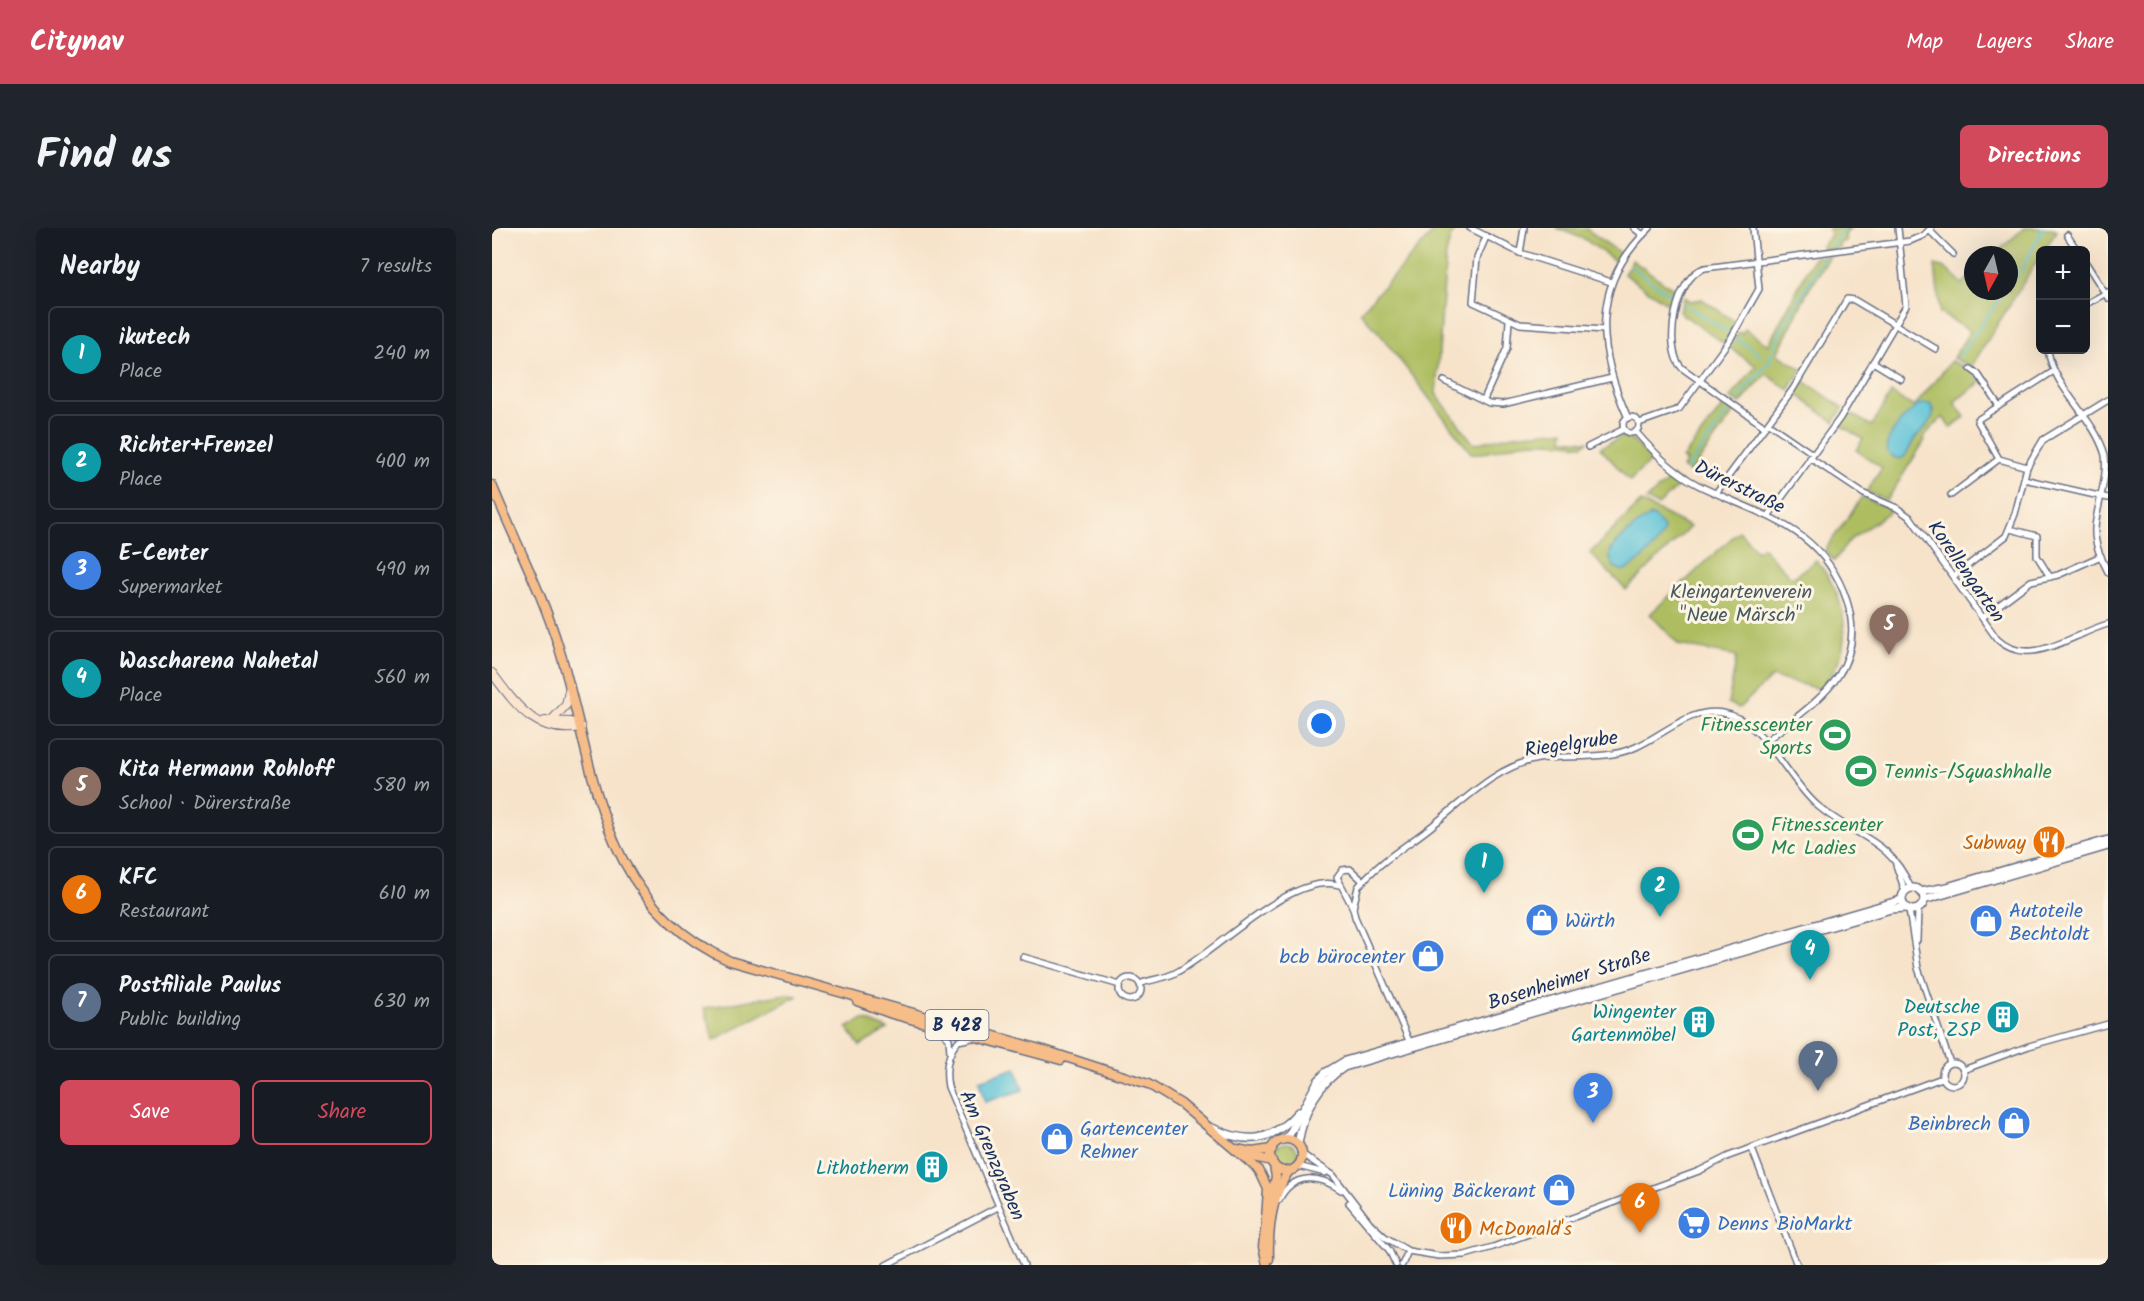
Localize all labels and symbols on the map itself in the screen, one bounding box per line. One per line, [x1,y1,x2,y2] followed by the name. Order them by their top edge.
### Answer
[1964,246,2018,300] north arrow
[1688,452,1790,524] street label: Dürerstraße
[1918,514,2013,630] street label: Korellengarten
[1670,577,1812,632] park label: Kleingartenverein "Neue Märsch"
[1870,606,1908,655] pin: 5
[1307,709,1336,738] your location
[1700,710,1813,765] place label: Fitnesscenter Sports
[1817,717,1853,753] sports icon: Fitnesscenter Sports
[1522,723,1620,767] street label: Riegelgrube
[1843,753,1879,789] sports icon: Tennis-/Squashhalle
[1884,757,2052,789] place label: Tennis-/Squashhalle
[1771,810,1884,865] place label: Fitnesscenter Mc Ladies
[1730,817,1766,853] sports icon: Fitnesscenter Mc Ladies
[2031,824,2067,860] restaurant icon: Subway
[1963,828,2027,860] place label: Subway
[1464,844,1504,893] pin: 1
[1640,868,1680,917] pin: 2
[2009,896,2090,951] place label: Autoteile Bechtoldt
[1524,902,1560,938] shop icon: Würth
[1968,903,2004,939] shop icon: Autoteile Bechtoldt
[1565,906,1615,938] place label: Würth
[1790,930,1830,980] pin: 4
[1410,938,1446,974] shop icon: bcb bürocenter
[1484,940,1655,1020] street label: Bosenheimer Straße
[1279,942,1406,974] place label: bcb bürocenter
[1897,992,1981,1047] place label: Deutsche Post, ZSP
[1571,997,1677,1052] place label: Wingenter Gartenmöbel
[1985,999,2021,1035] building icon: Deutsche Post, ZSP
[1681,1004,1717,1040] building icon: Wingenter Gartenmöbel
[926,1010,988,1040] road number: B 428
[1798,1042,1838,1091] pin: 7
[1574,1074,1612,1123] pin: 3
[949,1086,1033,1226] street label: Am Grenzgraben
[1996,1105,2032,1141] shop icon: Beinbrech
[1908,1109,1991,1141] place label: Beinbrech
[1080,1114,1189,1169] place label: Gartencenter Rehner
[1039,1121,1075,1157] shop icon: Gartencenter Rehner
[914,1149,950,1185] building icon: Lithotherm
[816,1153,909,1185] place label: Lithotherm
[1541,1172,1577,1208] shop icon: Lüning Bäckerant
[1388,1176,1536,1208] place label: Lüning Bäckerant
[1620,1184,1660,1233] pin: 6
[1676,1205,1712,1241] supermarket icon: Denns BioMarkt
[1717,1209,1852,1241] place label: Denns BioMarkt
[1438,1210,1474,1246] restaurant icon: McDonald's
[1479,1214,1572,1246] place label: McDonald's

